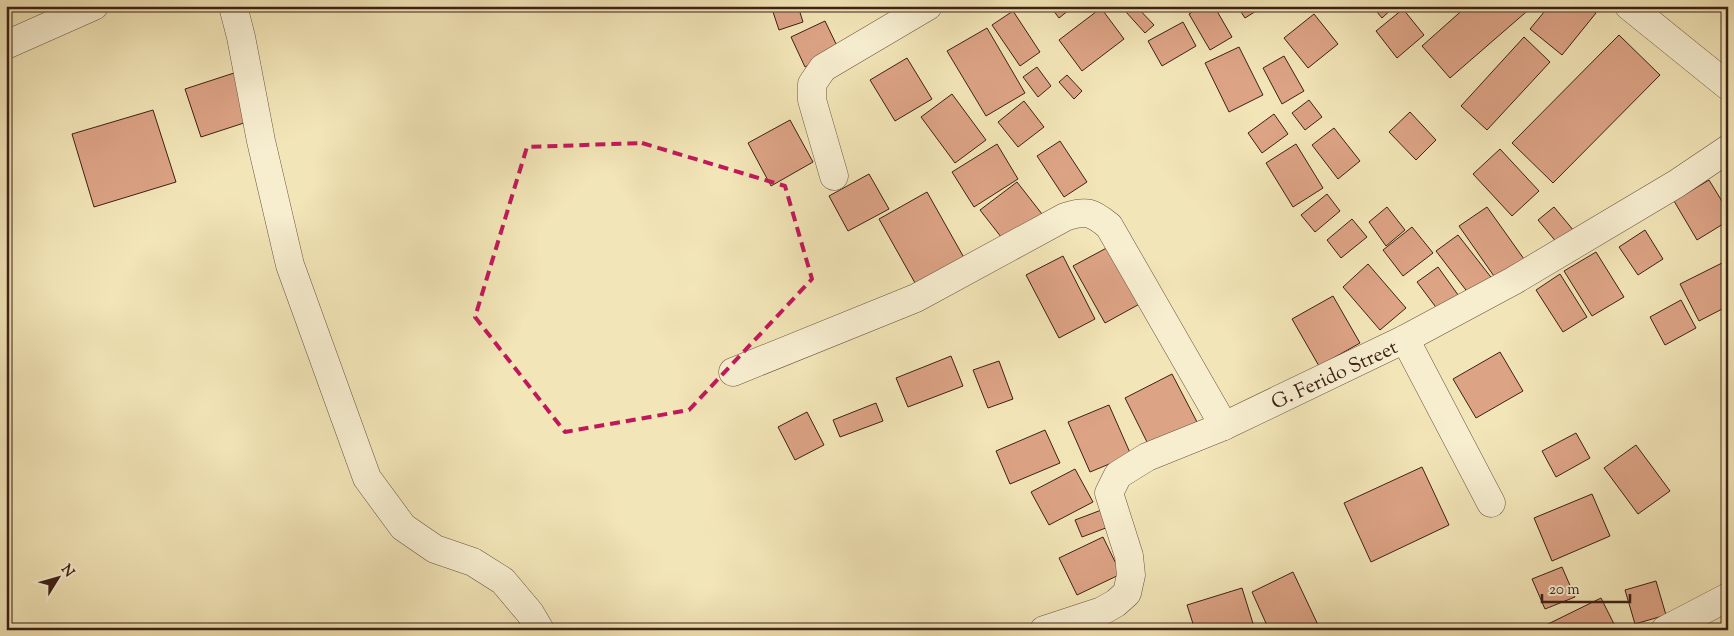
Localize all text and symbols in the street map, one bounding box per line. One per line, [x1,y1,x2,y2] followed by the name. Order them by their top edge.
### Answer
[1267,334,1403,418] street label: G. Ferido Street
[32,554,82,604] north arrow
[55,561,78,582] text: N
[1542,571,1629,603] scale bar
[1549,580,1580,601] text: 20 m

